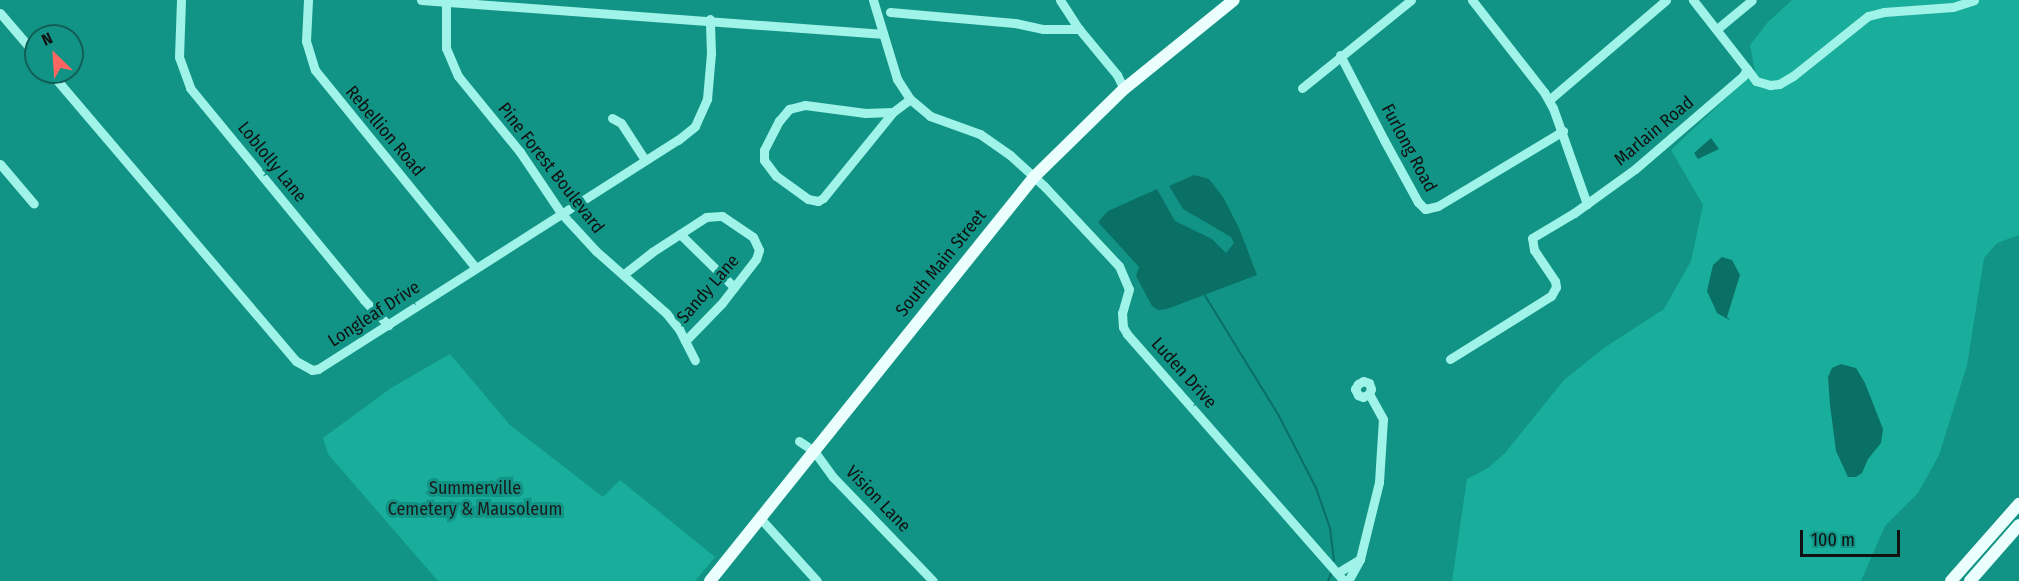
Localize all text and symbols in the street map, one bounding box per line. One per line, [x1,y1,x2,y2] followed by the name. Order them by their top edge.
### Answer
[24,24,84,84] north arrow
[39,28,55,50] text: N
[341,81,429,181] street label: Rebellion Road
[1610,92,1698,170] street label: Marlain Road
[493,98,609,238] street label: Pine Forest Boulevard
[1377,100,1441,196] street label: Furlong Road
[233,117,311,207] street label: Loblolly Lane
[891,205,991,321] street label: South Main Street
[672,250,744,328] street label: Sandy Lane
[324,276,424,352] street label: Longleaf Drive
[1147,333,1221,413] street label: Luden Drive
[841,461,915,537] street label: Vision Lane
[388,478,562,520] park label: Summerville Cemetery & Mausoleum
[1803,518,1904,556] scale bar
[1811,529,1855,551] text: 100 m

